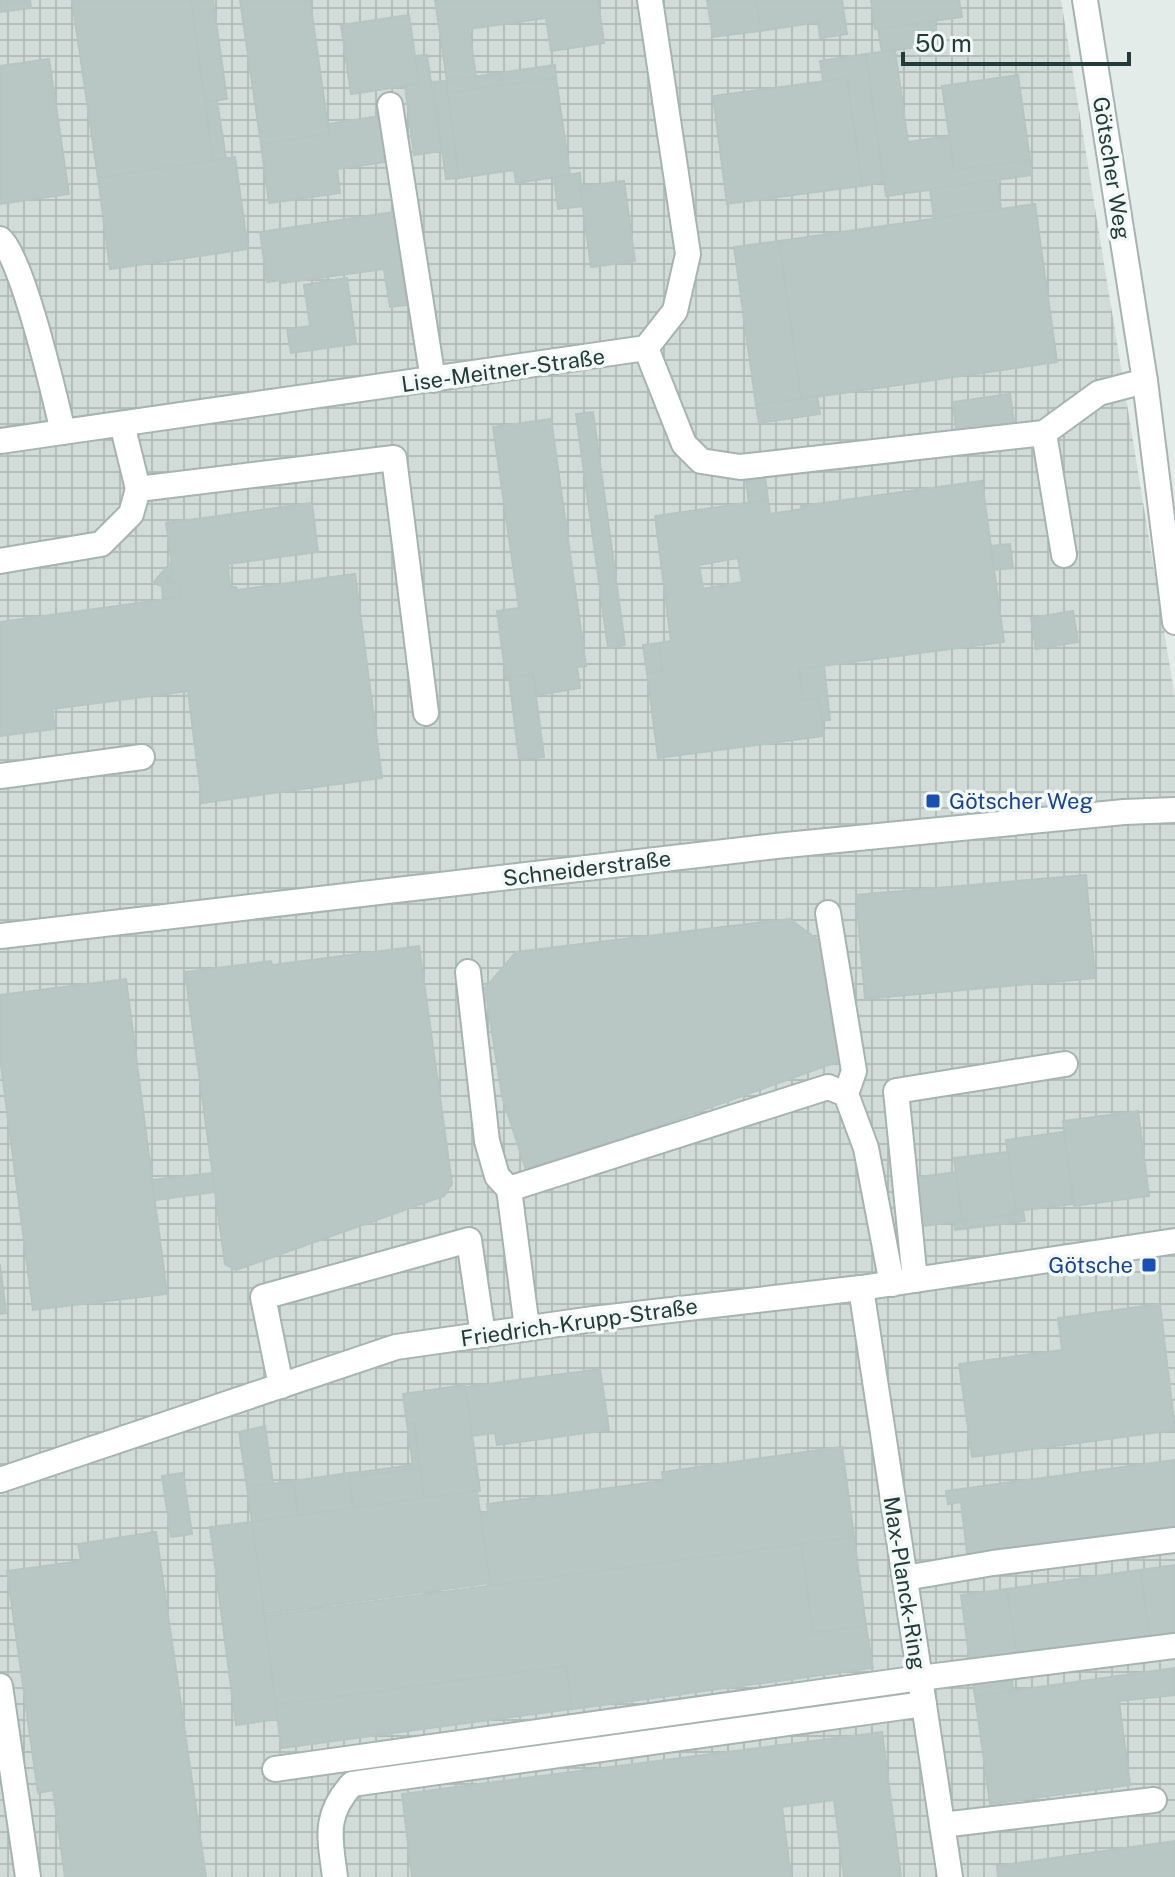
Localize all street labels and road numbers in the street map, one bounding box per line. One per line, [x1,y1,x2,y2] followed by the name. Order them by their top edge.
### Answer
[1088,95,1136,241] street label: Götscher Weg
[400,343,606,397] street label: Lise-Meitner-Straße
[501,845,673,891] street label: Schneiderstraße
[459,1292,699,1352] street label: Friedrich-Krupp-Straße
[878,1494,932,1672] street label: Max-Planck-Ring

